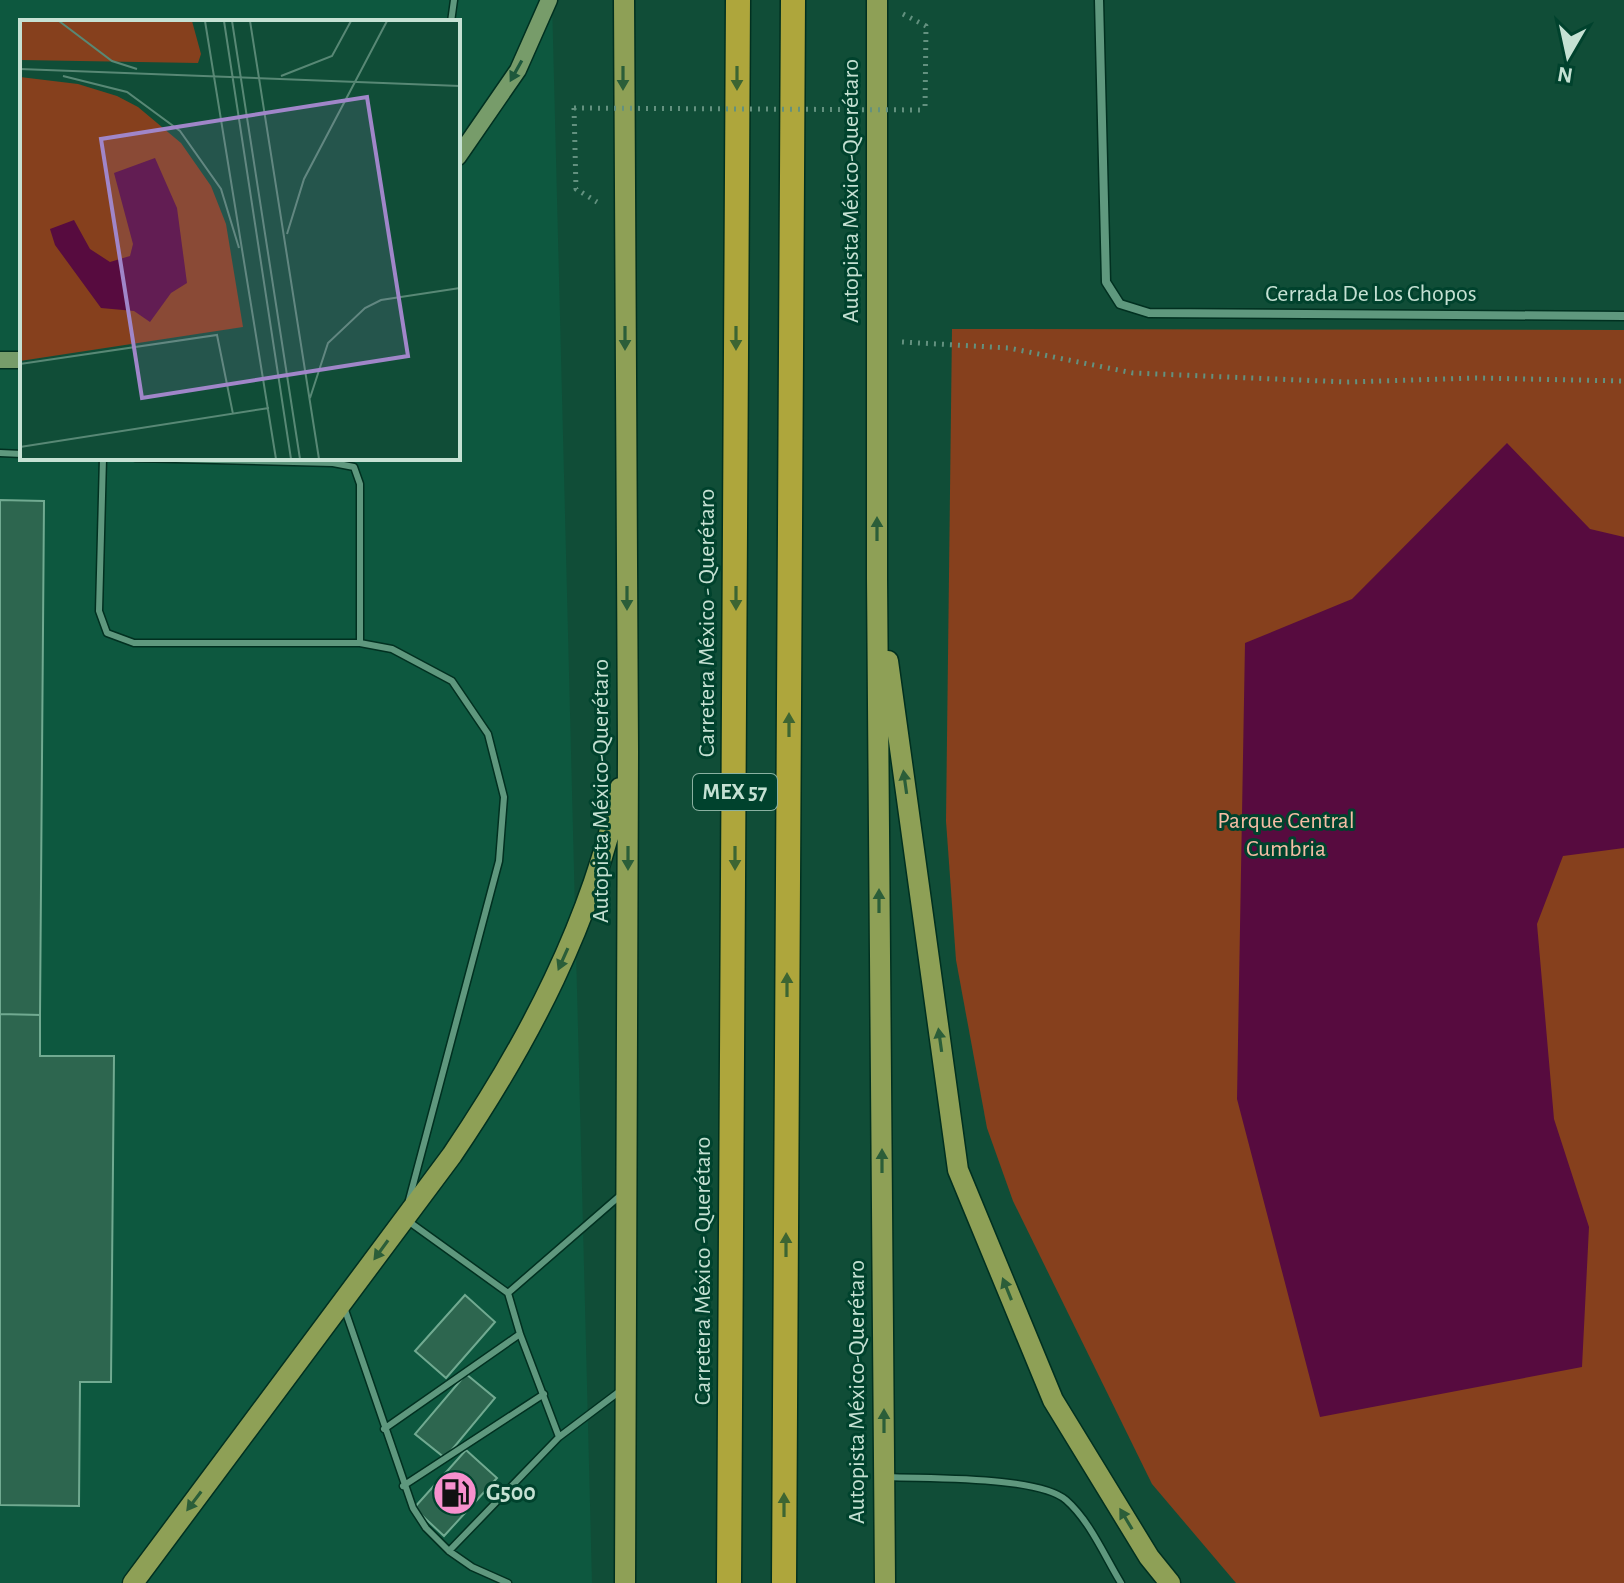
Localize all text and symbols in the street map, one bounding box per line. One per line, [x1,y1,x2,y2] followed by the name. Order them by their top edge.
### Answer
[1528,16,1608,96] north arrow
[20,20,460,460] inset map
[839,59,863,323] street label: Autopista México-Querétaro
[510,60,524,82] one-way arrow
[1556,63,1574,87] text: N
[617,66,629,91] one-way arrow
[731,66,743,91] one-way arrow
[1265,282,1477,306] street label: Cerrada De Los Chopos
[619,326,631,351] one-way arrow
[730,326,742,351] one-way arrow
[695,489,719,757] street label: Carretera México - Querétaro
[871,516,883,541] one-way arrow
[621,586,633,611] one-way arrow
[729,586,742,611] one-way arrow
[589,659,613,923] street label: Autopista México-Querétaro
[783,712,795,737] one-way arrow
[898,769,911,794] one-way arrow
[693,774,777,810] road number: MEX 57
[1217,809,1355,861] park label: Parque Central Cumbria
[621,846,634,871] one-way arrow
[729,846,741,871] one-way arrow
[873,888,885,913] one-way arrow
[556,947,570,971] one-way arrow
[781,972,793,997] one-way arrow
[933,1027,946,1052] one-way arrow
[691,1137,715,1405] street label: Carretera México - Querétaro
[875,1148,888,1173] one-way arrow
[780,1232,792,1257] one-way arrow
[374,1239,389,1260] one-way arrow
[845,1260,869,1524] street label: Autopista México-Querétaro
[1000,1277,1013,1301] one-way arrow
[878,1408,890,1433] one-way arrow
[431,1469,479,1517] fuel station icon: G500
[486,1481,536,1505] place label: G500
[187,1491,203,1512] one-way arrow
[778,1492,790,1517] one-way arrow
[1119,1508,1133,1530] one-way arrow

